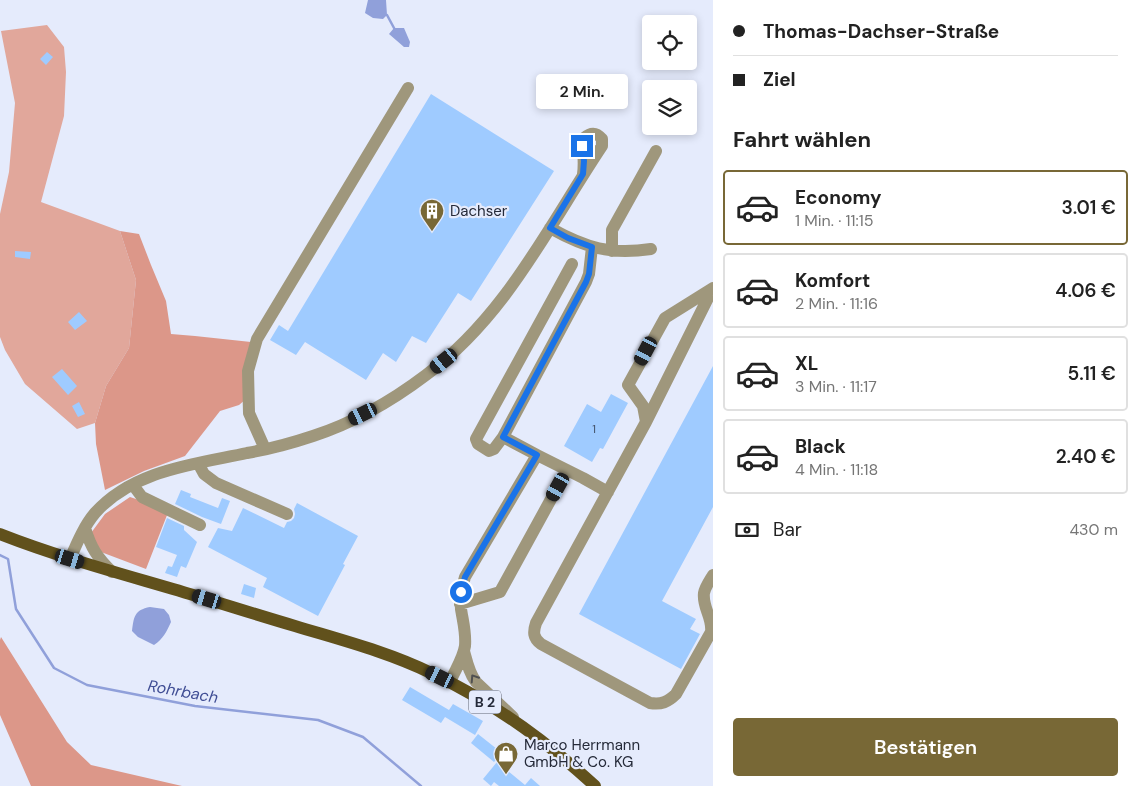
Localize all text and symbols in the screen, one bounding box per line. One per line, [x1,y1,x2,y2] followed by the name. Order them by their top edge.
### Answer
[642,15,697,135] map controls
[642,15,697,70] button: locate
[763,19,999,44] text: Thomas-Dachser-Straße
[763,67,796,92] text: Ziel
[536,74,628,108] callout: 2 Min.
[642,80,697,135] button: layers
[560,81,604,102] text: 2 Min.
[733,125,871,154] text: Fahrt wählen
[571,135,593,157] route end
[735,185,780,230] icon: car
[795,185,882,210] text: Economy
[1061,195,1116,220] text: 3.01 €
[419,198,445,232] building icon: Dachser
[450,201,508,221] place label: Dachser
[795,210,874,231] text: 1 Min. · 11:15
[735,268,780,313] icon: car
[795,268,870,293] text: Komfort
[1055,278,1116,303] text: 4.06 €
[795,293,878,314] text: 2 Min. · 11:16
[632,334,659,368] car
[427,346,460,376] car
[735,351,780,396] icon: car
[795,351,818,376] text: XL
[1068,361,1116,386] text: 5.11 €
[795,376,877,397] text: 3 Min. · 11:17
[346,401,379,427] car
[592,421,596,437] house number: 1
[735,434,780,479] icon: car
[795,434,846,459] text: Black
[1056,444,1116,469] text: 2.40 €
[795,459,878,480] text: 4 Min. · 11:18
[544,470,571,504] car
[733,516,761,544] icon: cash
[773,517,802,542] text: Bar
[1069,519,1118,540] text: 430 m
[53,547,86,571] car
[450,581,472,603] route start
[190,587,223,611] car
[423,664,456,690] car
[471,674,481,683] one-way arrow
[146,675,220,708] water label: Rohrbach
[469,690,501,714] road number: B 2
[733,718,1118,776] button: Bestätigen
[524,735,640,772] place label: Marco Herrmann GmbH & Co. KG
[493,741,519,775] shop icon: Marco Herrmann GmbH & Co. KG

